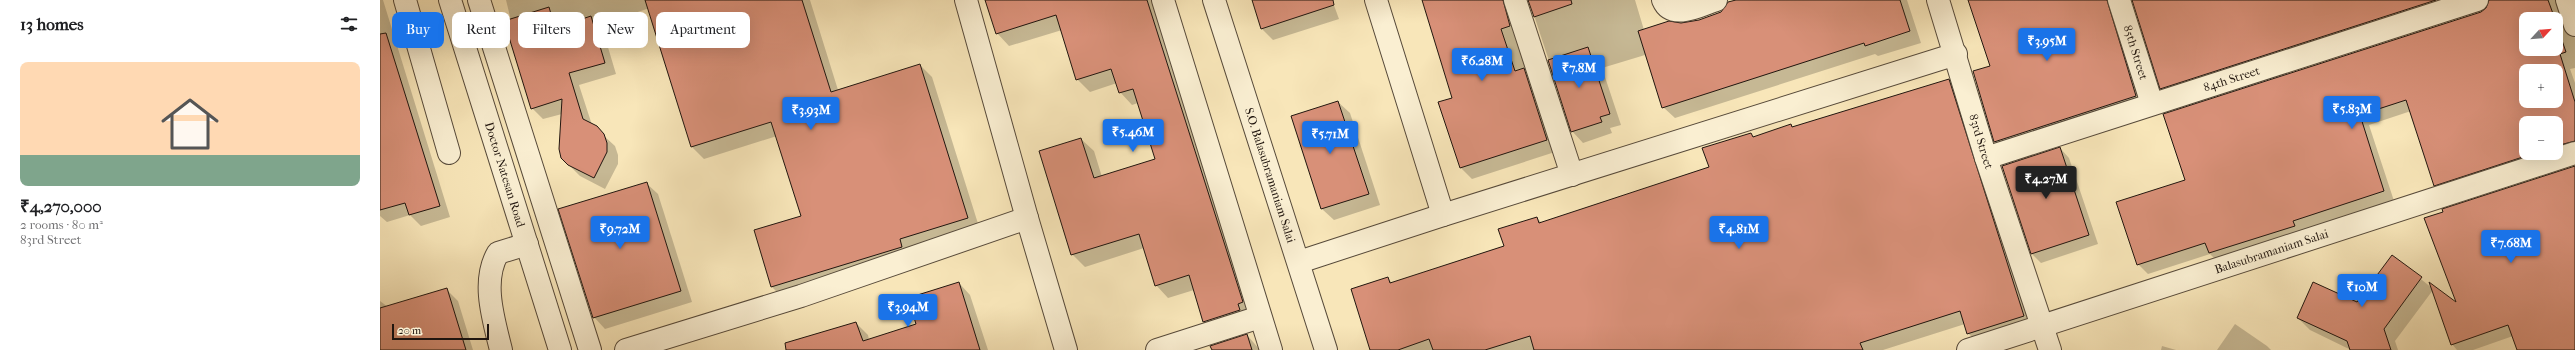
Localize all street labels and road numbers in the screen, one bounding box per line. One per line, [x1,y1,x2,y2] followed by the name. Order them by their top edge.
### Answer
[2120,23,2151,82] street label: 85th Street
[2202,63,2262,95] street label: 84th Street
[1242,106,1298,245] street label: S.O. Balasubramaniam Salai
[1966,112,1996,172] street label: 83rd Street
[482,120,528,229] street label: Doctor Natesan Road
[2213,226,2330,277] street label: Balasubramaniam Salai

